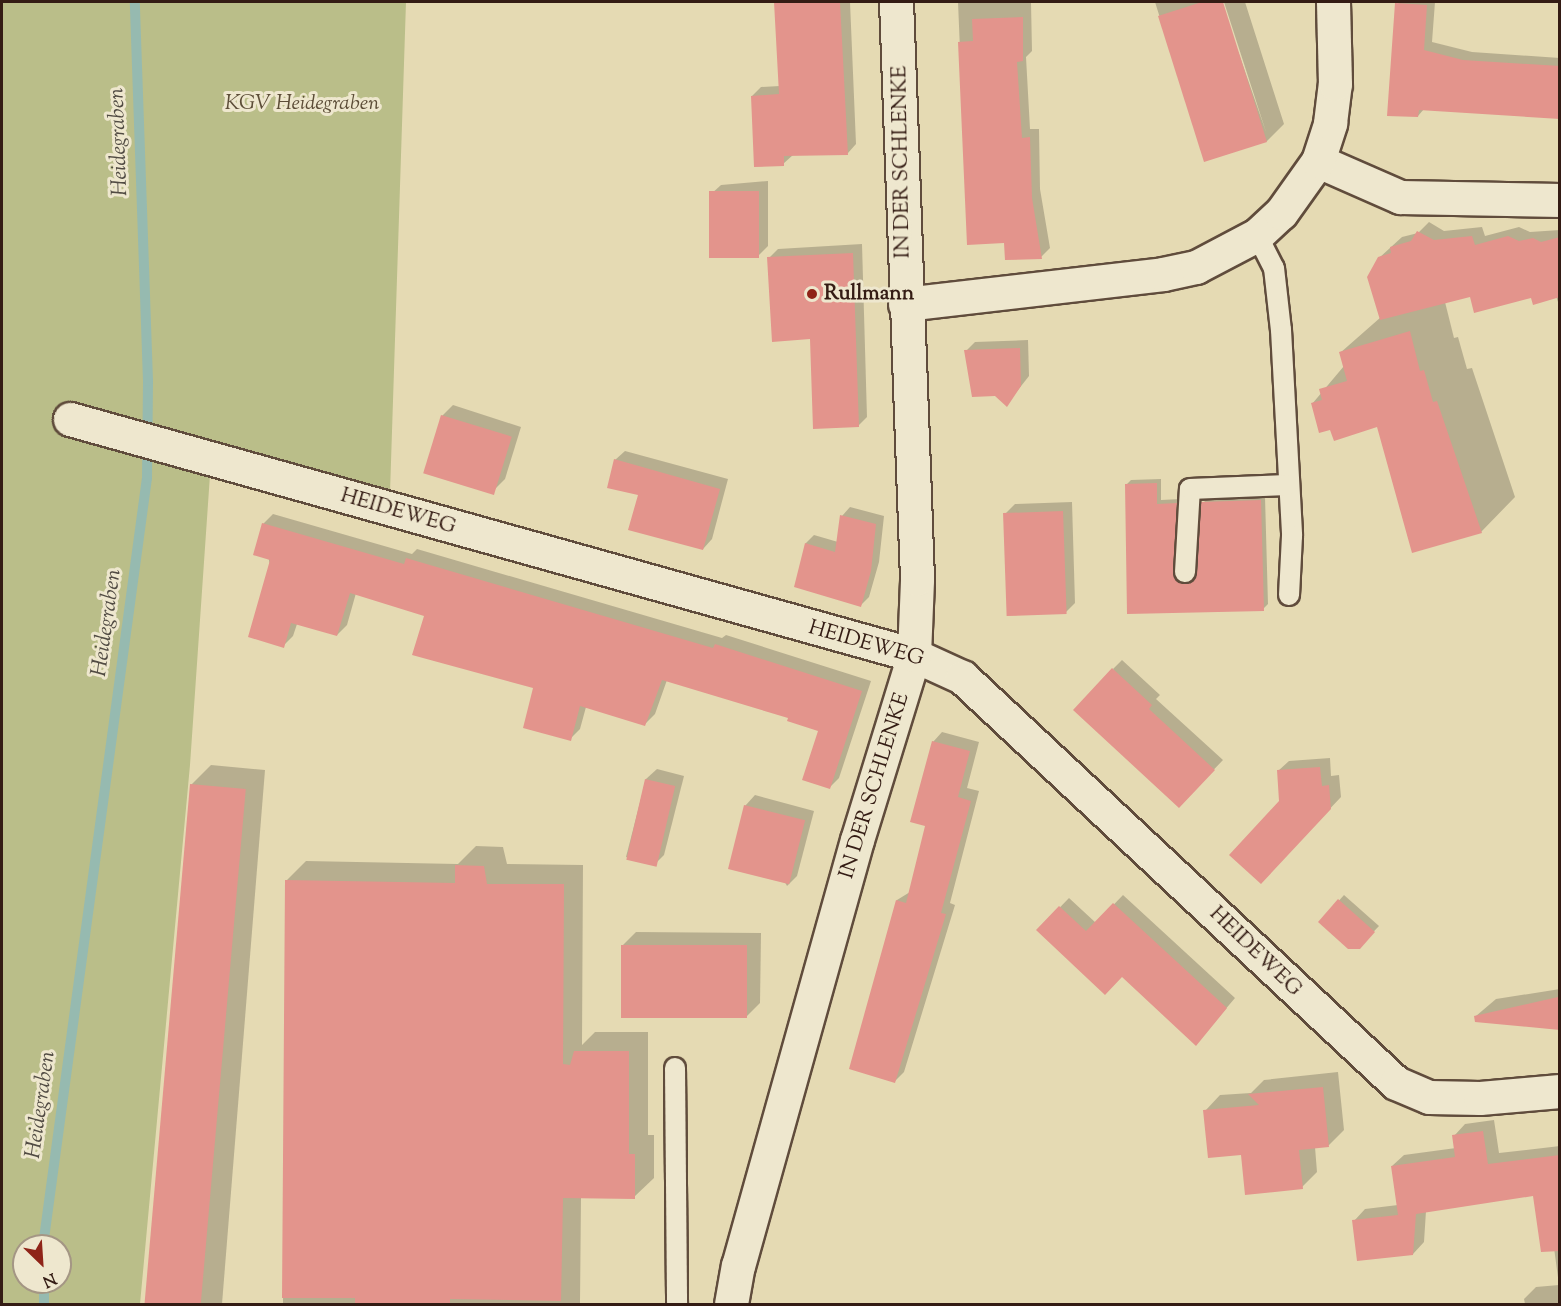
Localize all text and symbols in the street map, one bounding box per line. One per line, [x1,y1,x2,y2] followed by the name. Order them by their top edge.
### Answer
[888,65,916,259] street label: IN DER SCHLENKE
[105,87,135,197] water label: Heidegraben
[225,91,379,117] park label: KGV Heidegraben
[824,281,914,307] place label: Rullmann
[805,287,819,301] marker: Rullmann
[337,484,459,540] street label: HEIDEWEG
[87,567,129,679] water label: Heidegraben
[805,616,927,672] street label: HEIDEWEG
[835,690,915,882] street label: IN DER SCHLENKE
[1204,902,1306,1002] street label: HEIDEWEG
[21,1049,63,1161] water label: Heidegraben
[12,1234,72,1294] north arrow
[38,1266,60,1292] text: N

